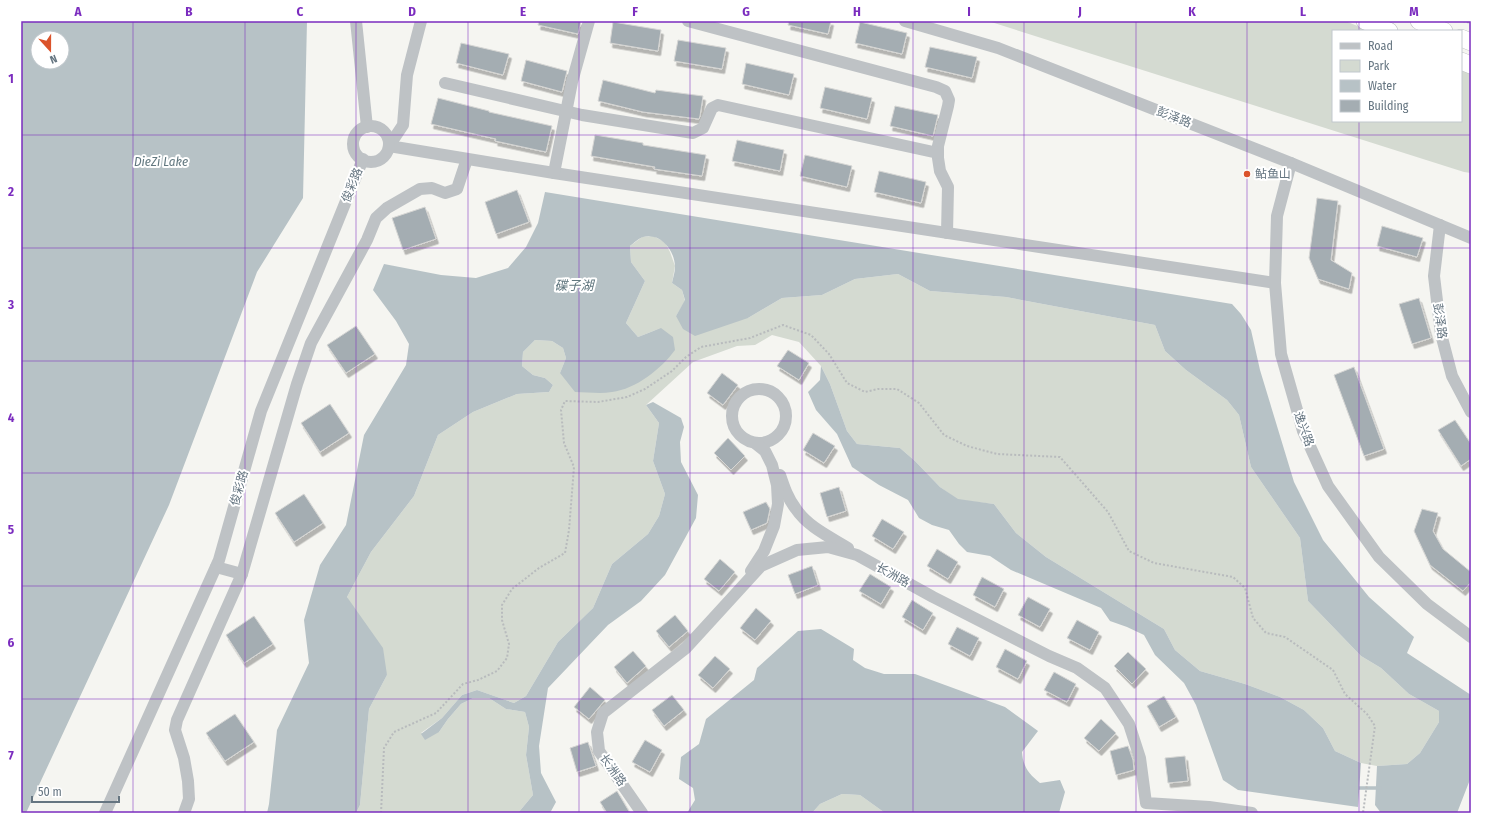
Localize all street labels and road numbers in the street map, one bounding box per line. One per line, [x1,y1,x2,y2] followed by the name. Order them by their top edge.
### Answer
[1155,104,1193,130] street label: 彭泽路
[339,166,365,204] street label: 俊彩路
[1431,302,1449,340] street label: 彭泽路
[1291,410,1317,448] street label: 逸兴路
[227,469,251,507] street label: 俊彩路
[874,560,912,590] street label: 长洲路
[597,751,629,789] street label: 长洲路

